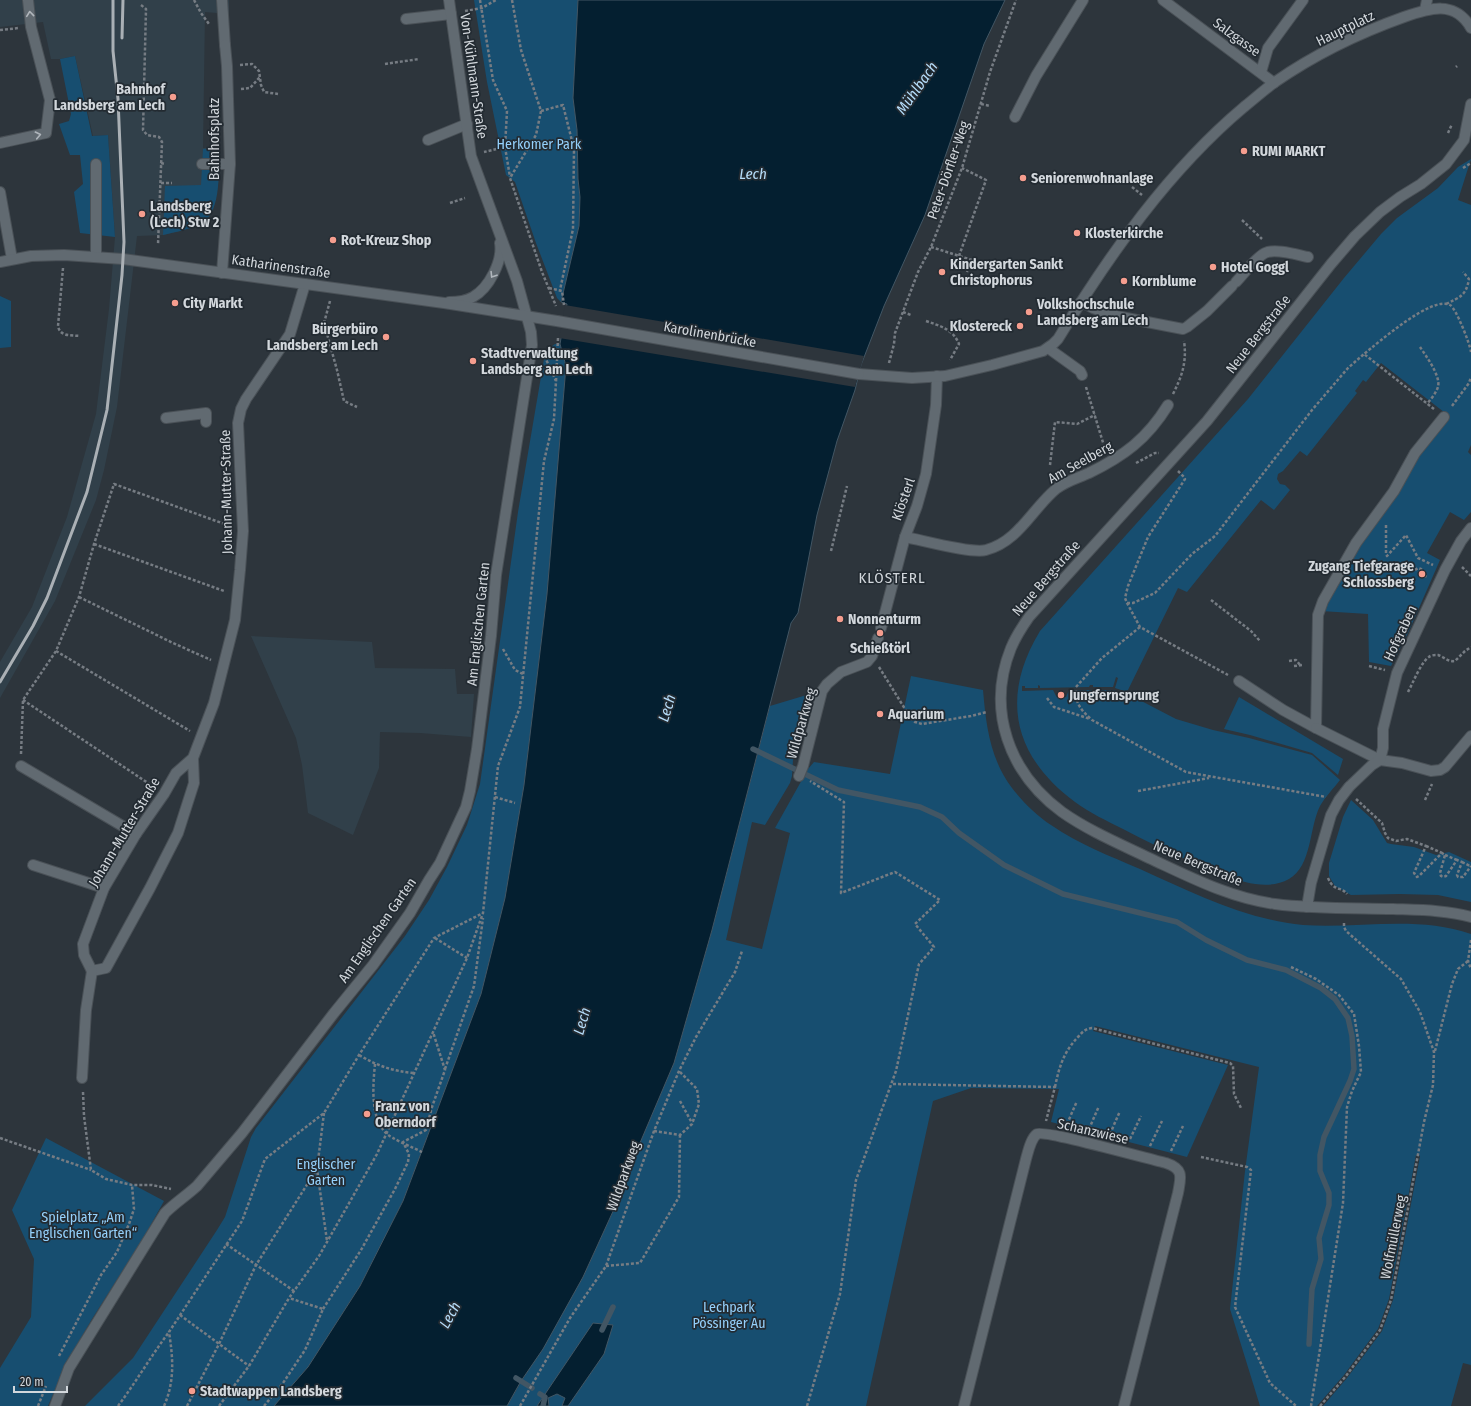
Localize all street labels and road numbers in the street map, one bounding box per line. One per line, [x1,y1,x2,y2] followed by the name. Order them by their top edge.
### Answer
[1313,7,1378,50] street label: Hauptplatz
[456,12,491,140] street label: Von-Kühlmann-Straße
[1210,14,1264,60] street label: Salzgasse
[206,97,223,180] street label: Bahnhofsplatz
[924,118,973,222] street label: Peter-Dörfler-Weg
[231,251,331,282] street label: Katharinenstraße
[1222,292,1294,377] street label: Neue Bergstraße
[662,318,758,351] street label: Karolinenbrücke
[217,429,236,555] street label: Johann-Mutter-Straße
[1045,437,1116,487] street label: Am Seelberg
[888,475,919,523] street label: Klösterl
[1009,537,1084,620] street label: Neue Bergstraße
[464,561,493,687] street label: Am Englischen Garten
[1380,603,1421,664] street label: Hofgraben
[783,685,820,761] street label: Wildparkweg
[85,774,164,890] street label: Johann-Mutter-Straße
[1151,837,1245,890] street label: Neue Bergstraße
[335,874,420,986] street label: Am Englischen Garten
[1056,1115,1130,1148] street label: Schanzwiese
[603,1138,644,1214] street label: Wildparkweg
[1377,1193,1410,1281] street label: Wolfmüllerweg

